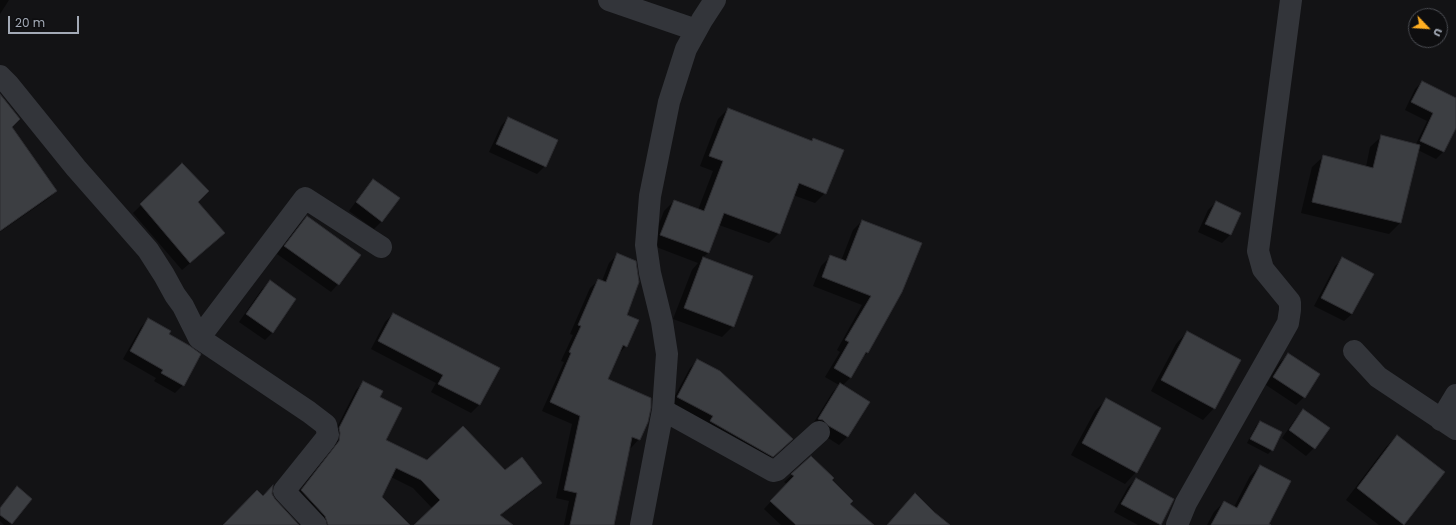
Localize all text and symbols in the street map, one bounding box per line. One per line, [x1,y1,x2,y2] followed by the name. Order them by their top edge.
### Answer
[10,8,81,34] scale bar
[1408,8,1448,48] north arrow
[15,14,45,31] text: 20 m
[1429,26,1447,40] text: U

